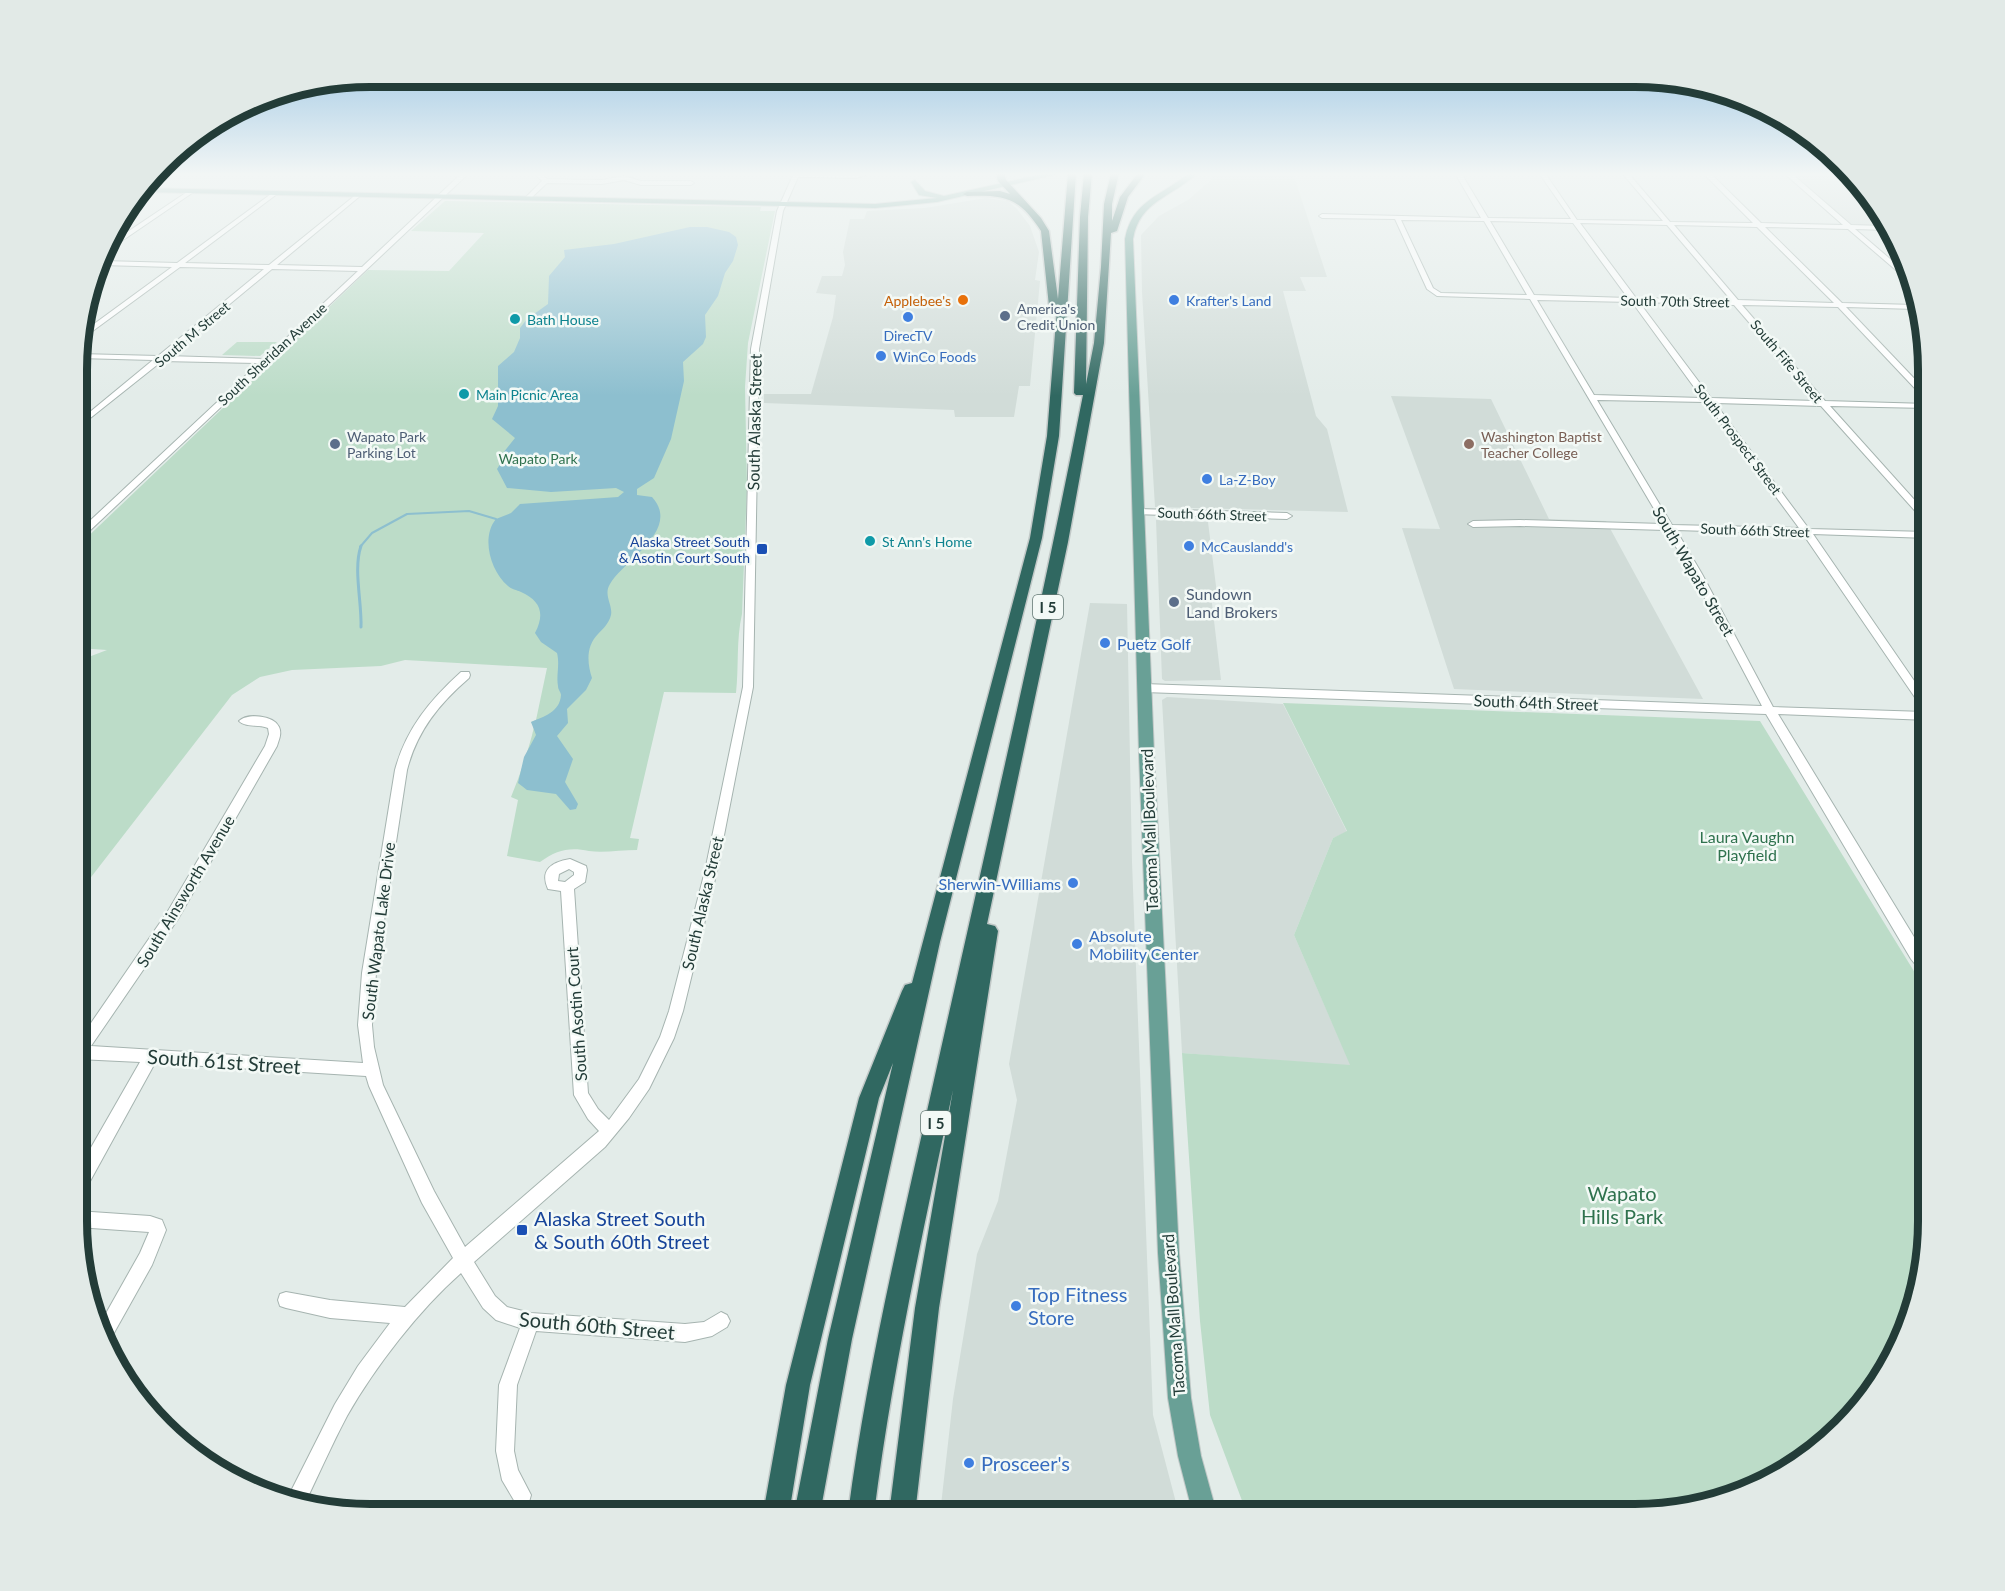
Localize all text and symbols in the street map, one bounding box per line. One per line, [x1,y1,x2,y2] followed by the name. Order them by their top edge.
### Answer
[884,292,951,309] place label: Applebee's
[1186,292,1271,309] place label: Krafter's Land
[1620,292,1730,310] street label: South 70th Street
[956,293,970,307] marker: Applebee's
[1167,293,1181,307] marker: Krafter's Land
[151,298,233,370] street label: South M Street
[214,299,330,409] street label: South Sheridan Avenue
[1017,300,1095,333] place label: America's Credit Union
[998,309,1012,323] marker: America's Credit Union
[901,310,915,324] marker: DirecTV
[527,311,599,328] place label: Bath House
[508,312,522,326] marker: Bath House
[1747,316,1827,406] street label: South Fife Street
[884,327,933,344] place label: DirecTV
[893,348,976,365] place label: WinCo Foods
[874,349,888,363] marker: WinCo Foods
[743,353,765,490] street label: South Alaska Street
[1691,380,1785,498] street label: South Prospect Street
[476,386,579,403] place label: Main Picnic Area
[457,387,471,401] marker: Main Picnic Area
[347,428,427,461] place label: Wapato Park Parking Lot
[1481,428,1602,461] place label: Washington Baptist Teacher College
[328,437,342,451] marker: Wapato Park Parking Lot
[1462,437,1476,451] marker: Washington Baptist Teacher College
[498,450,579,467] park label: Wapato Park
[1219,471,1276,488] place label: La-Z-Boy
[1200,472,1214,486] marker: La-Z-Boy
[1649,503,1739,639] street label: South Wapato Street
[1157,504,1267,524] street label: South 66th Street
[1700,520,1810,540] street label: South 66th Street
[619,533,750,566] place label: Alaska Street South & Asotin Court South
[882,533,972,550] place label: St Ann's Home
[863,534,877,548] marker: St Ann's Home
[1201,538,1293,555] place label: McCauslandd's
[1182,539,1196,553] marker: McCauslandd's
[755,542,769,556] marker: Alaska Street South & Asotin Court South
[1186,584,1278,621] place label: Sundown Land Brokers
[1033,595,1063,619] road number: I 5
[1167,595,1181,609] marker: Sundown Land Brokers
[1117,634,1191,653] place label: Puetz Golf
[1098,636,1112,650] marker: Puetz Golf
[1473,690,1599,714] street label: South 64th Street
[1137,749,1161,911] street label: Tacoma Mall Boulevard
[132,812,238,970] street label: South Ainsworth Avenue
[1700,827,1794,864] park label: Laura Vaughn Playfield
[677,834,727,972] street label: South Alaska Street
[358,841,398,1021] street label: South Wapato Lake Drive
[938,874,1061,893] place label: Sherwin-Williams
[1066,876,1080,890] marker: Sherwin-Williams
[1089,926,1199,963] place label: Absolute Mobility Center
[1070,937,1084,951] marker: Absolute Mobility Center
[562,946,590,1082] street label: South Asotin Court
[147,1044,301,1078] street label: South 61st Street
[921,1111,951,1135] road number: I 5
[1581,1181,1664,1228] park label: Wapato Hills Park
[534,1206,709,1253] place label: Alaska Street South & South 60th Street
[515,1223,529,1237] marker: Alaska Street South & South 60th Street
[1158,1233,1188,1397] street label: Tacoma Mall Boulevard
[1028,1282,1127,1329] place label: Top Fitness Store
[1009,1299,1023,1313] marker: Top Fitness Store
[518,1306,676,1344] street label: South 60th Street
[981,1451,1070,1475] place label: Prosceer's
[962,1456,976,1470] marker: Prosceer's

